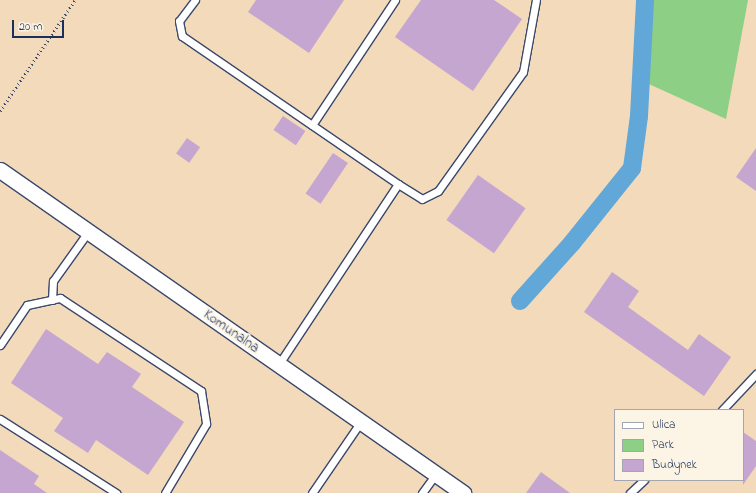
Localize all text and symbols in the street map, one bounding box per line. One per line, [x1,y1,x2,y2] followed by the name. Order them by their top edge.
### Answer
[14,12,66,38] scale bar
[19,18,42,36] text: 20 m
[200,307,262,357] street label: Komunalna
[614,409,744,481] legend
[652,416,676,434] text: Ulica
[652,436,674,454] text: Park
[652,456,697,474] text: Budynek

